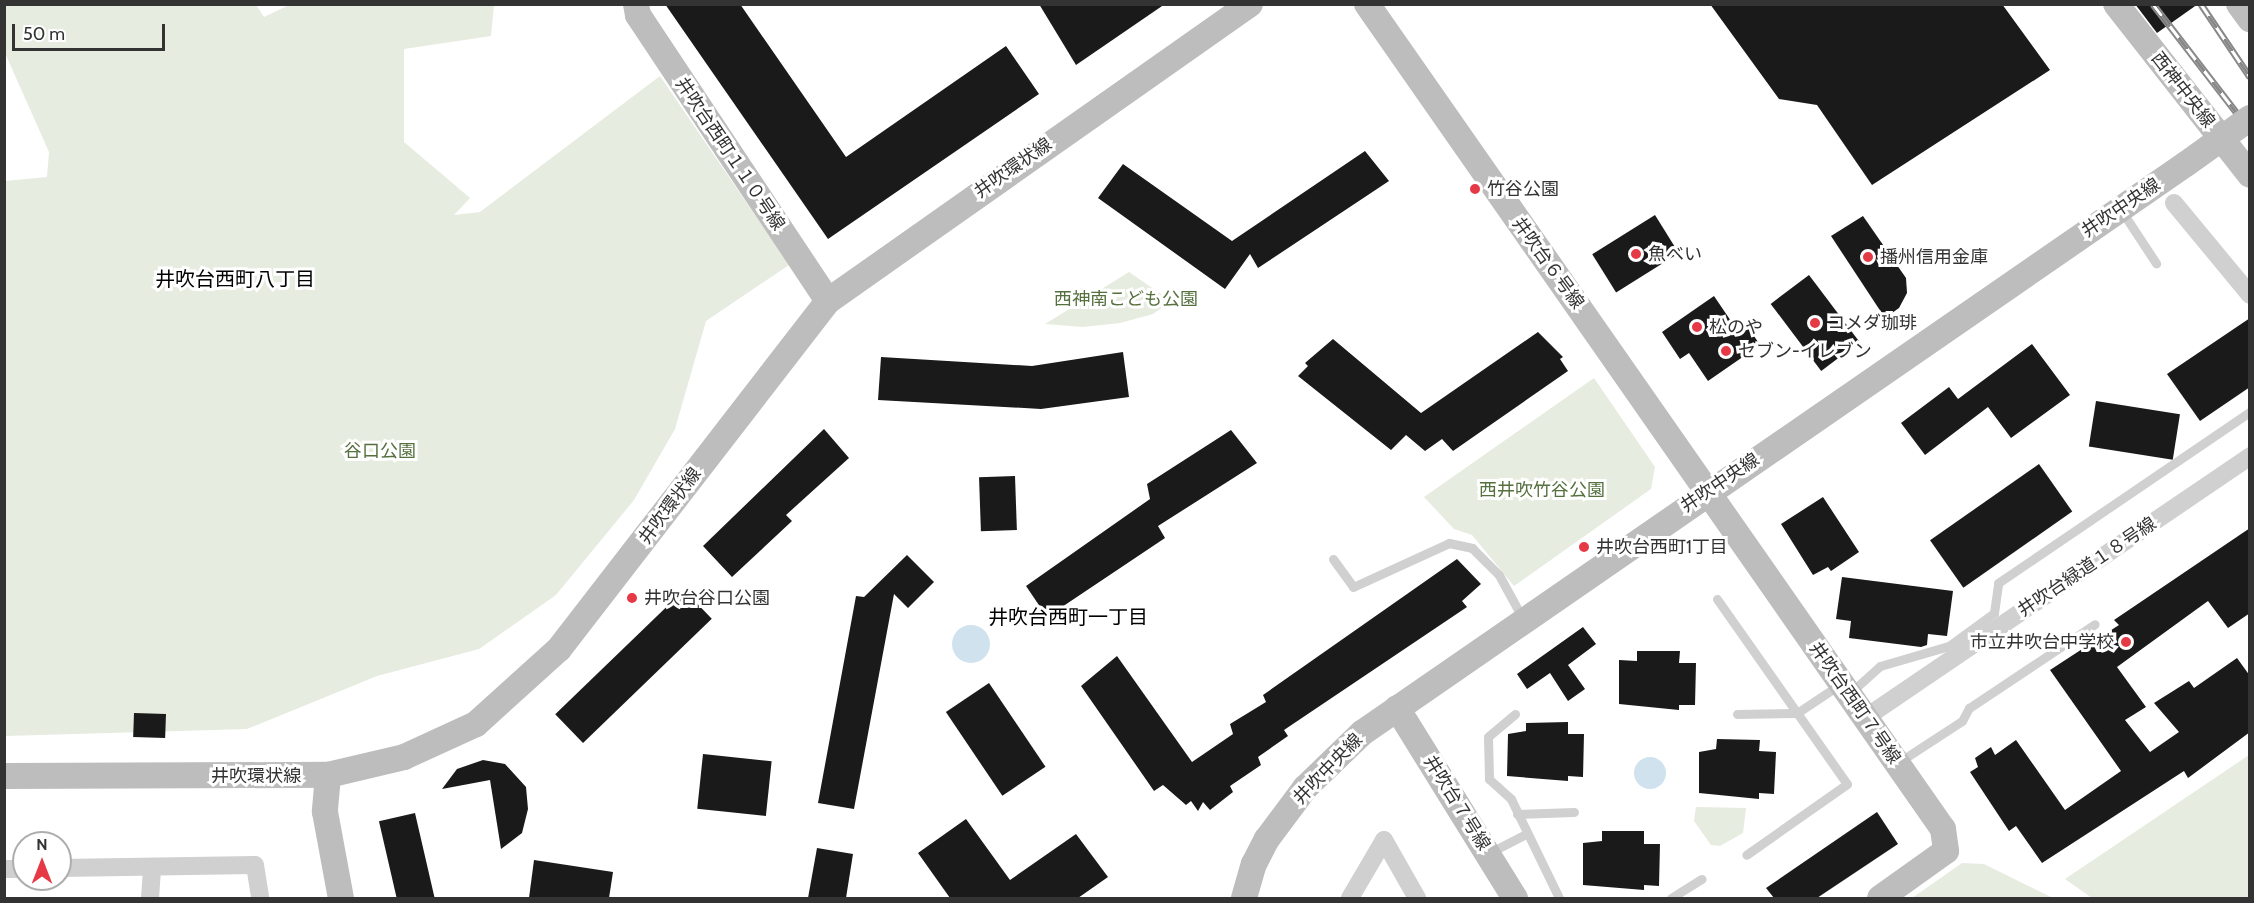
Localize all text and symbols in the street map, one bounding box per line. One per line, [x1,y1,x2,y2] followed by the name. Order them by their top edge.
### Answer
[15,12,168,50] scale bar
[23,23,65,45] text: 50 m
[2147,48,2219,132] street label: 西神中央線
[671,73,789,235] street label: 井吹台西町１１０号線
[970,133,1056,203] street label: 井吹環状線
[2078,174,2164,242] street label: 井吹中央線
[1487,178,1559,200] place label: 竹谷公園
[1468,182,1482,196] marker: 竹谷公園
[1508,213,1588,313] street label: 井吹台６号線
[1648,243,1702,265] place label: 魚べい
[1880,246,1988,268] place label: 播州信用金庫
[1629,247,1643,261] marker: 魚べい
[1861,250,1875,264] marker: 播州信用金庫
[155,267,315,291] district label: 井吹台西町八丁目
[1054,288,1198,310] park label: 西神南こども公園
[1827,312,1917,334] place label: コメダ珈琲
[1709,316,1763,338] place label: 松のや
[1808,316,1822,330] marker: コメダ珈琲
[1690,320,1704,334] marker: 松のや
[1738,340,1872,362] place label: セブン-イレブン
[1719,344,1733,358] marker: セブン-イレブン
[344,440,416,462] park label: 谷口公園
[1677,449,1763,517] street label: 井吹中央線
[634,464,706,548] street label: 井吹環状線
[1479,479,1605,501] park label: 西井吹竹谷公園
[2014,513,2160,621] street label: 井吹台緑道１８号線
[1596,536,1728,558] place label: 井吹台西町1丁目
[1577,540,1591,554] marker: 井吹台西町1丁目
[644,587,770,609] place label: 井吹台谷口公園
[625,591,639,605] marker: 井吹台谷口公園
[988,605,1148,629] district label: 井吹台西町一丁目
[1970,631,2114,653] place label: 市立井吹台中学校
[2119,635,2133,649] marker: 市立井吹台中学校
[1805,638,1905,768] street label: 井吹台西町７号線
[1289,729,1367,809] street label: 井吹中央線
[1419,751,1495,855] street label: 井吹台７号線
[211,765,301,787] street label: 井吹環状線
[12,831,72,891] north arrow
[36,835,48,854] text: N

